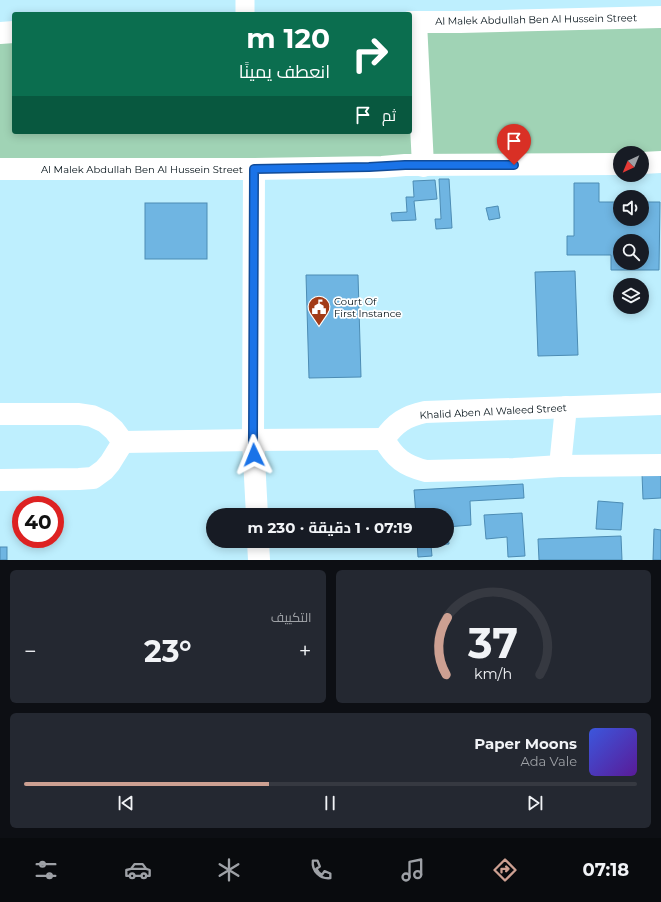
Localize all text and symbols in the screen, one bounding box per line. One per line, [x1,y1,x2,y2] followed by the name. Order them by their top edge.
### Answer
[435,11,637,28] street label: Al Malek Abdullah Ben Al Hussein Street
[246,21,330,55] text: 120 m
[344,28,396,80] icon: right
[239,61,330,83] text: انعطف يمينًا
[352,104,374,126] icon: arrive
[382,106,396,125] text: ثم
[497,124,531,165] pin
[503,130,525,152] icon: arrive
[613,146,649,182] north arrow
[613,146,649,314] map controls
[41,163,243,176] street label: Al Malek Abdullah Ben Al Hussein Street
[613,190,649,226] button: sound
[613,234,649,270] button: search
[613,278,649,314] button: layers
[306,294,332,327] public building icon: Court Of First Instance
[334,295,401,320] place label: Court Of First Instance
[419,401,567,422] street label: Khalid Aben Al Waleed Street
[233,434,275,476] position arrow
[12,496,64,548] speed limit sign: 40
[247,518,413,537] text: 07:19 · 1 دقيقة · 230 m
[271,609,312,625] text: التكييف
[467,617,518,667] text: 37
[144,633,192,670] text: 23°
[24,638,37,665] text: −
[299,638,312,665] text: +
[474,664,512,682] text: km/h
[474,734,577,753] text: Paper Moons
[520,753,577,769] text: Ada Vale
[115,792,137,814] icon: previous
[319,792,341,814] icon: pause
[524,792,546,814] icon: next
[32,856,60,884] icon: filters
[124,856,152,884] icon: car
[215,856,243,884] icon: climate
[307,856,335,884] icon: phone
[399,856,427,884] icon: music
[491,856,519,884] icon: directions
[583,859,629,881] text: 07:18

